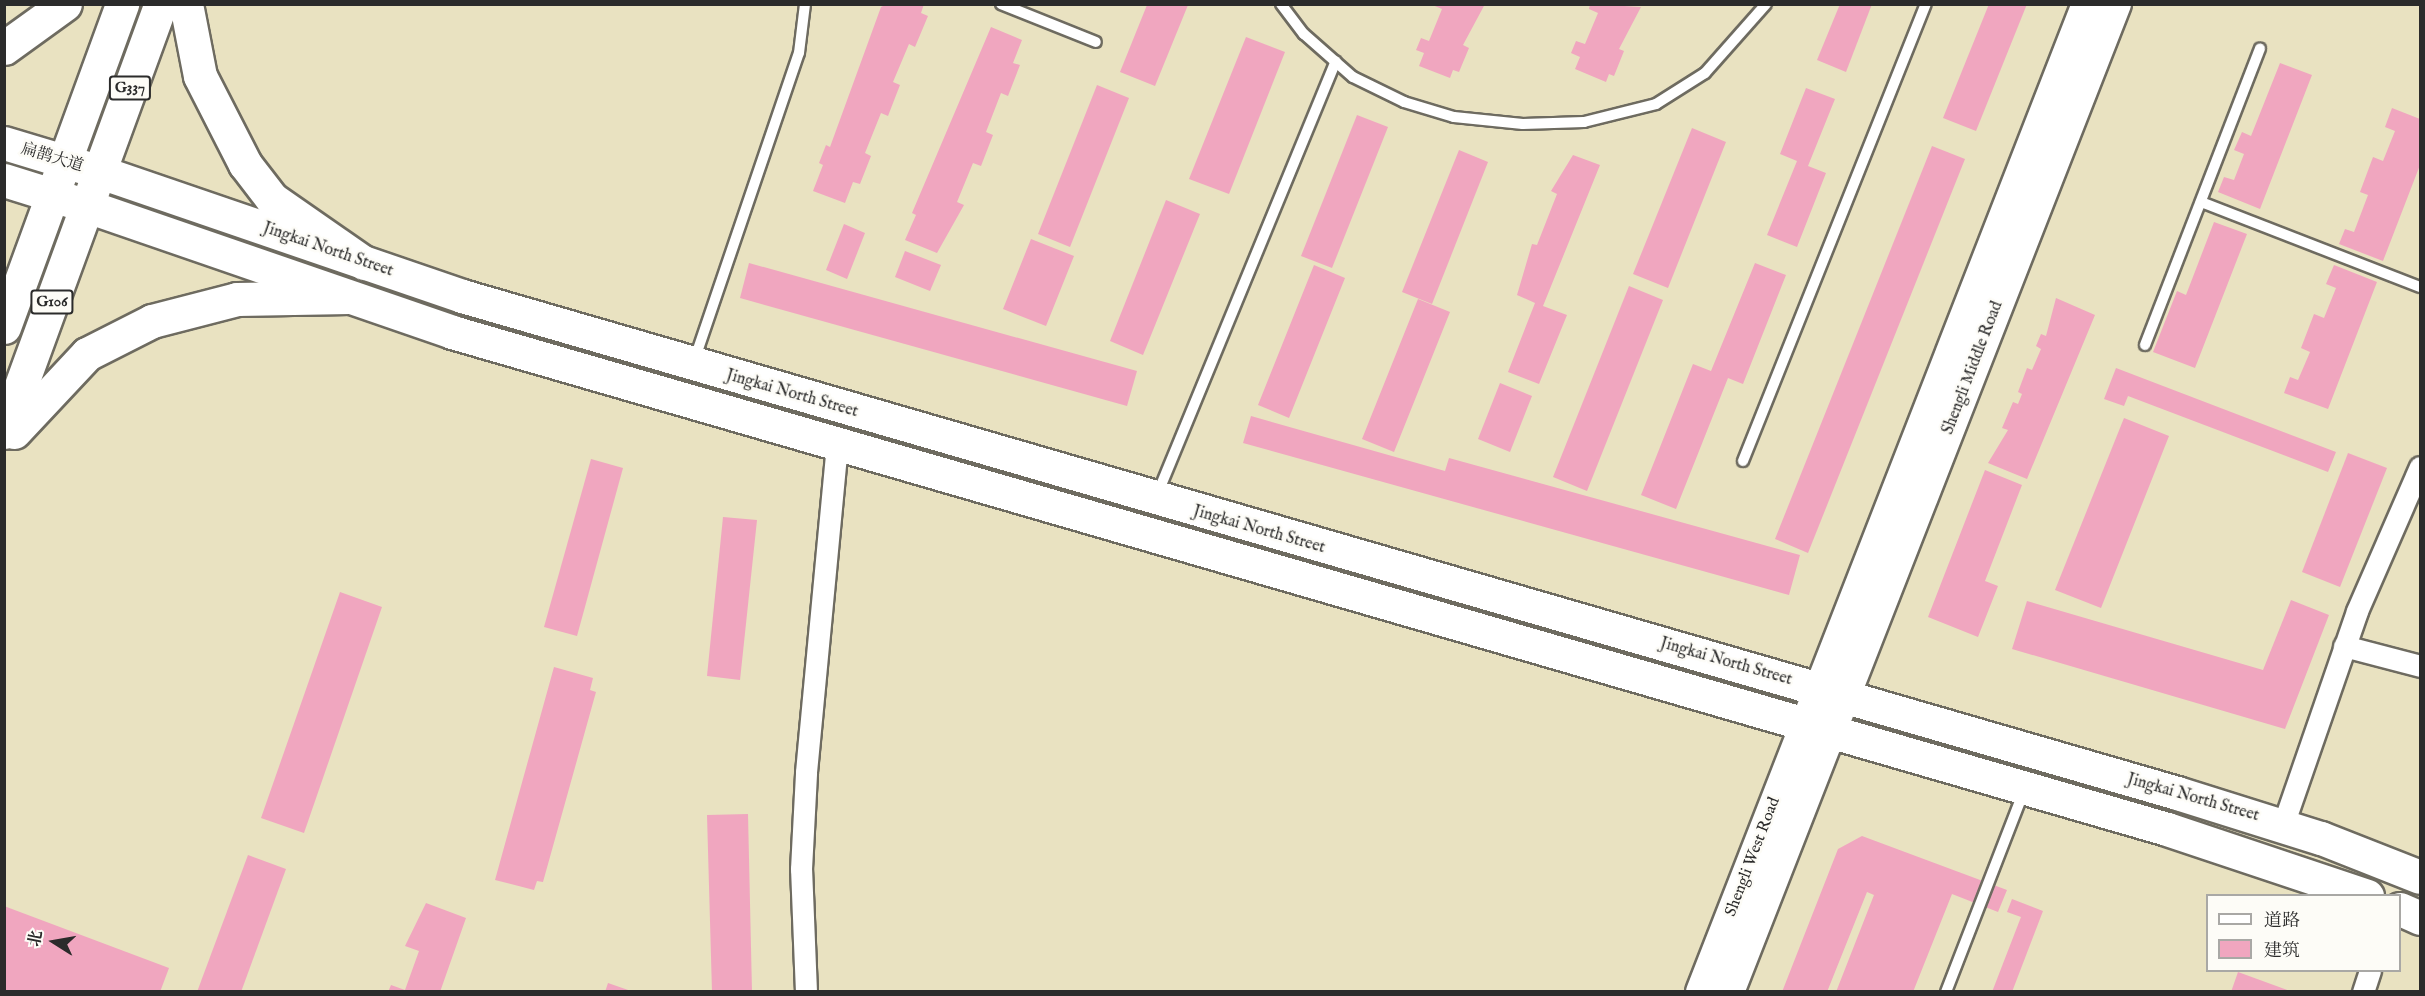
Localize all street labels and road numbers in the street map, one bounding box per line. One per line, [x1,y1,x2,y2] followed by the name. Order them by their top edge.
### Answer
[108,76,152,100] road number: G337
[19,139,85,177] street label: 扁鹊大道
[260,219,396,281] street label: Jingkai North Street
[29,290,74,314] road number: G106
[1939,299,2007,437] street label: Shengli Middle Road
[724,366,860,422] street label: Jingkai North Street
[1191,502,1327,558] street label: Jingkai North Street
[1658,634,1794,690] street label: Jingkai North Street
[2125,770,2261,826] street label: Jingkai North Street
[1721,795,1785,919] street label: Shengli West Road

